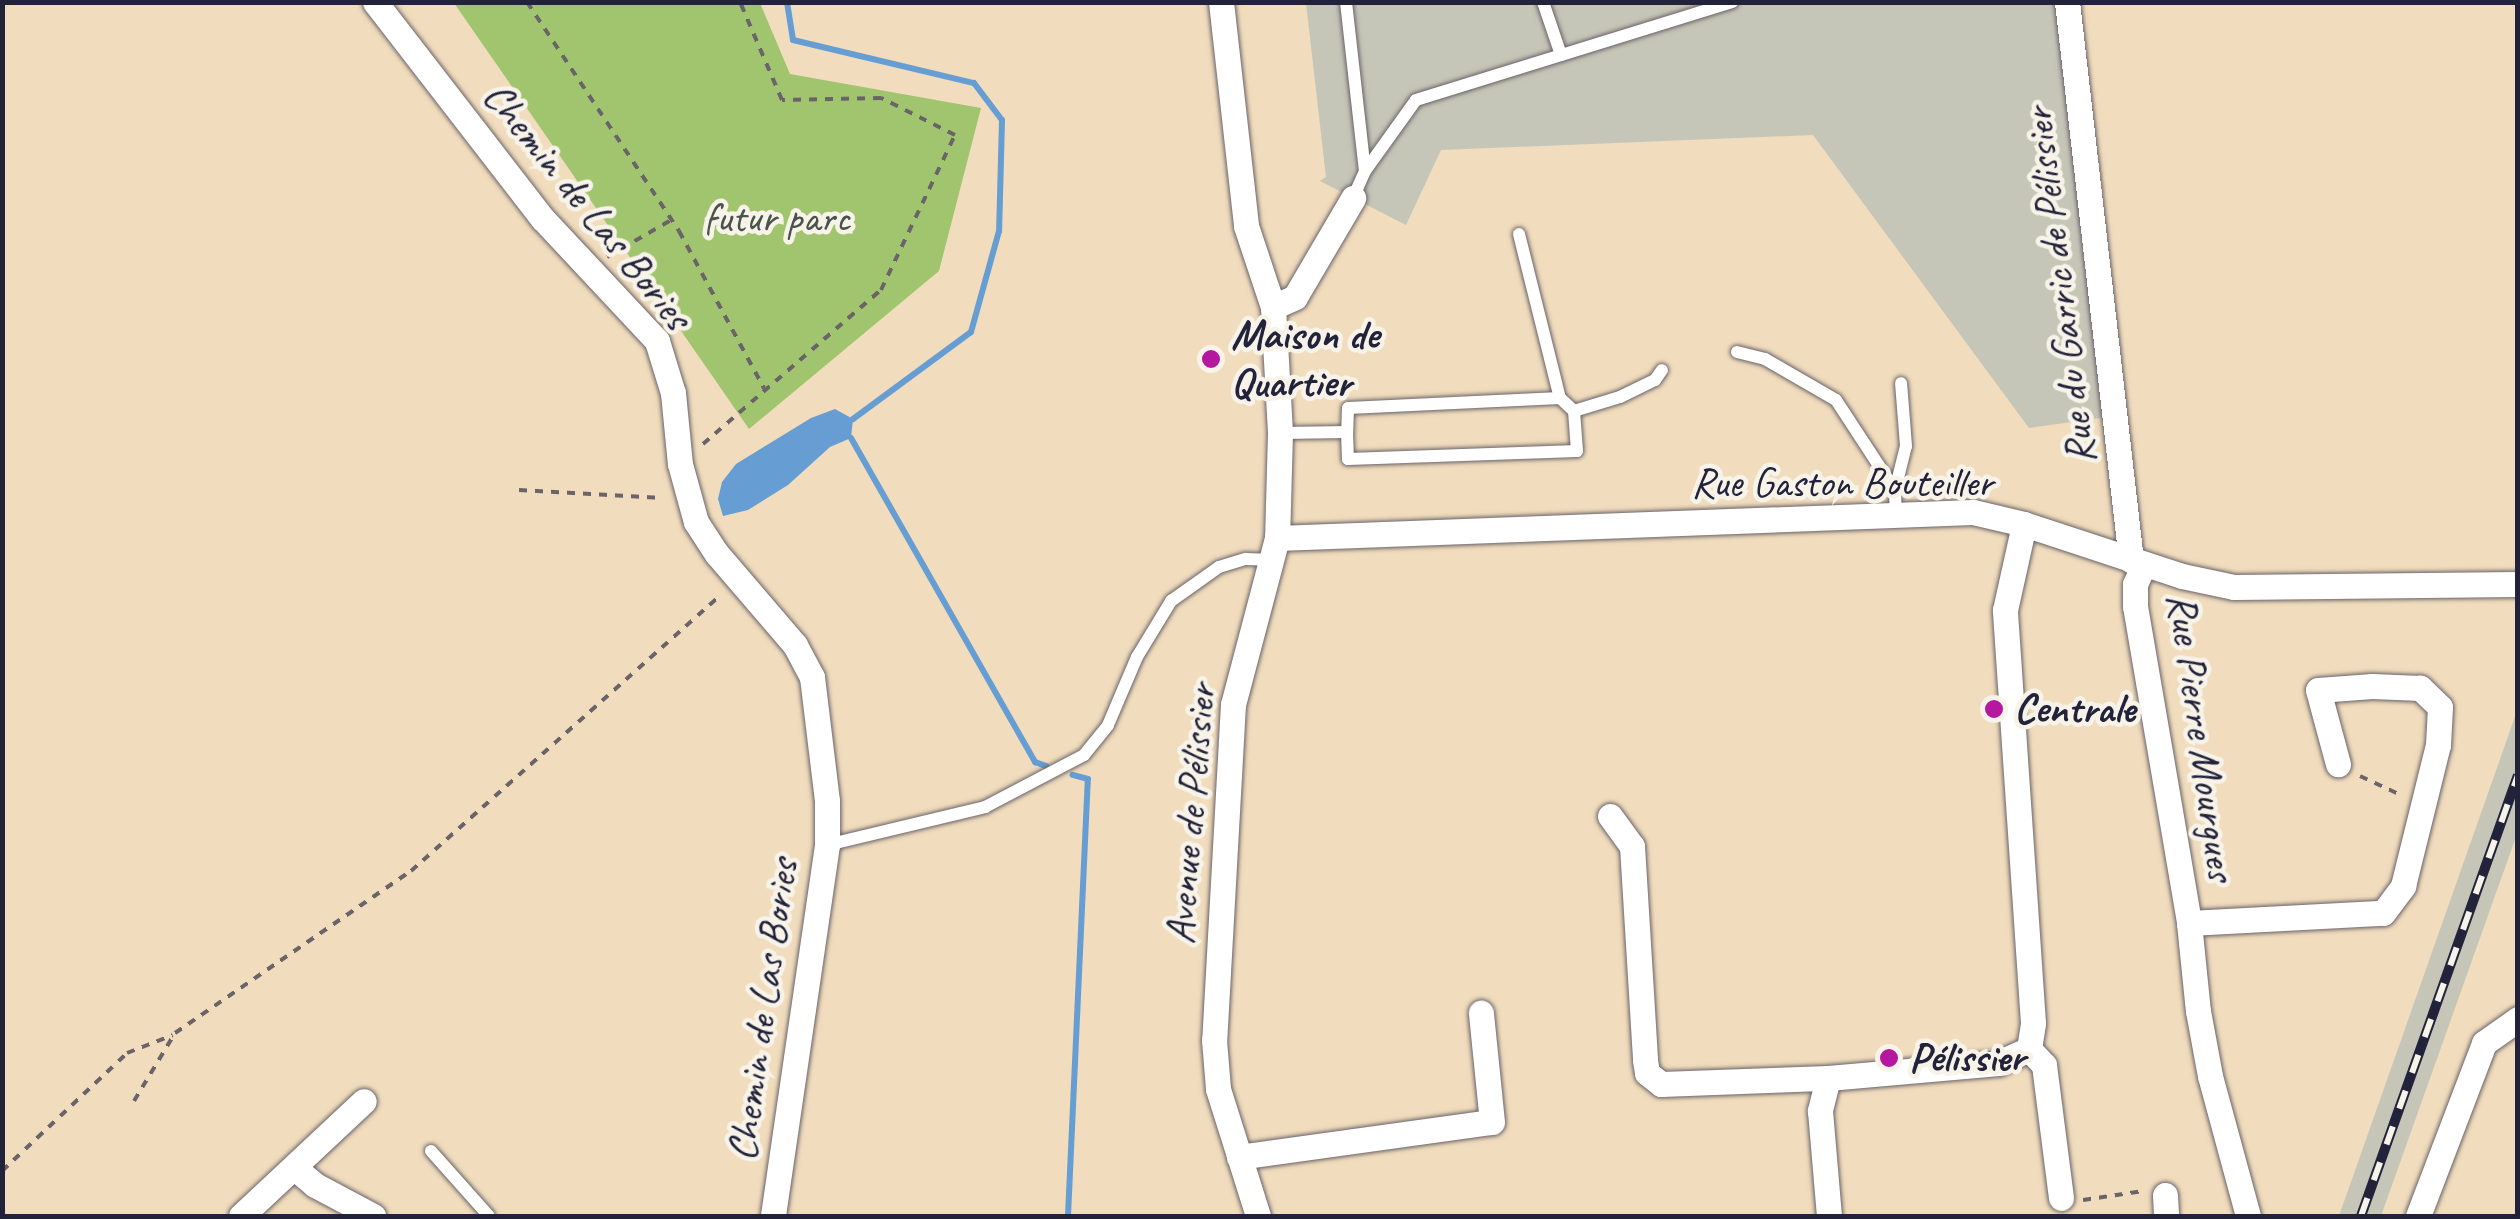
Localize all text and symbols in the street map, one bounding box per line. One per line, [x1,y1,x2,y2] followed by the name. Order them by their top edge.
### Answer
[472,72,702,340] street label: Chemin de Las Bories
[2013,105,2107,467] street label: Rue du Garric de Pélissier
[703,193,851,243] park label: futur parc
[1231,310,1379,408] place label: Maison de Quartier
[1200,348,1222,370] marker: Maison de Quartier
[1691,458,1993,508] street label: Rue Gaston Bouteiller
[2156,590,2246,884] street label: Rue Pierre Mourgues
[1155,682,1227,946] street label: Avenue de Pélissier
[2014,684,2135,734] place label: Centrale
[1983,698,2005,720] marker: Centrale
[717,856,809,1164] street label: Chemin de Las Bories
[1909,1033,2025,1083] place label: Pélissier
[1878,1047,1900,1069] marker: Pélissier

